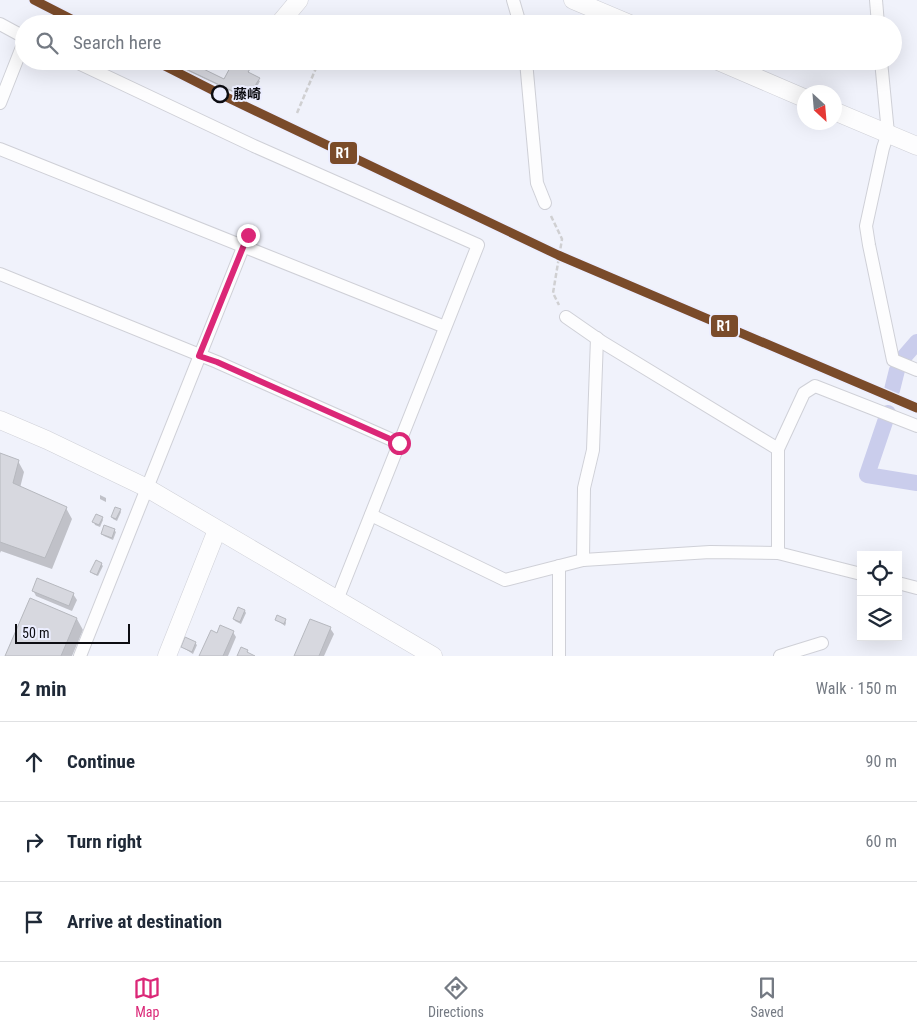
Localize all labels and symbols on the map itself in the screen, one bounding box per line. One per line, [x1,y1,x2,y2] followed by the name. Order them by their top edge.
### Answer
[211,85,229,103] marker: 藤崎
[797,85,842,130] north arrow
[233,86,261,102] place label: 藤崎
[329,141,358,165] line badge: R1
[336,145,350,161] text: R1
[237,224,260,247] route end
[710,314,739,338] line badge: R1
[717,318,731,334] text: R1
[388,432,411,455] route start
[15,621,130,644] scale bar

